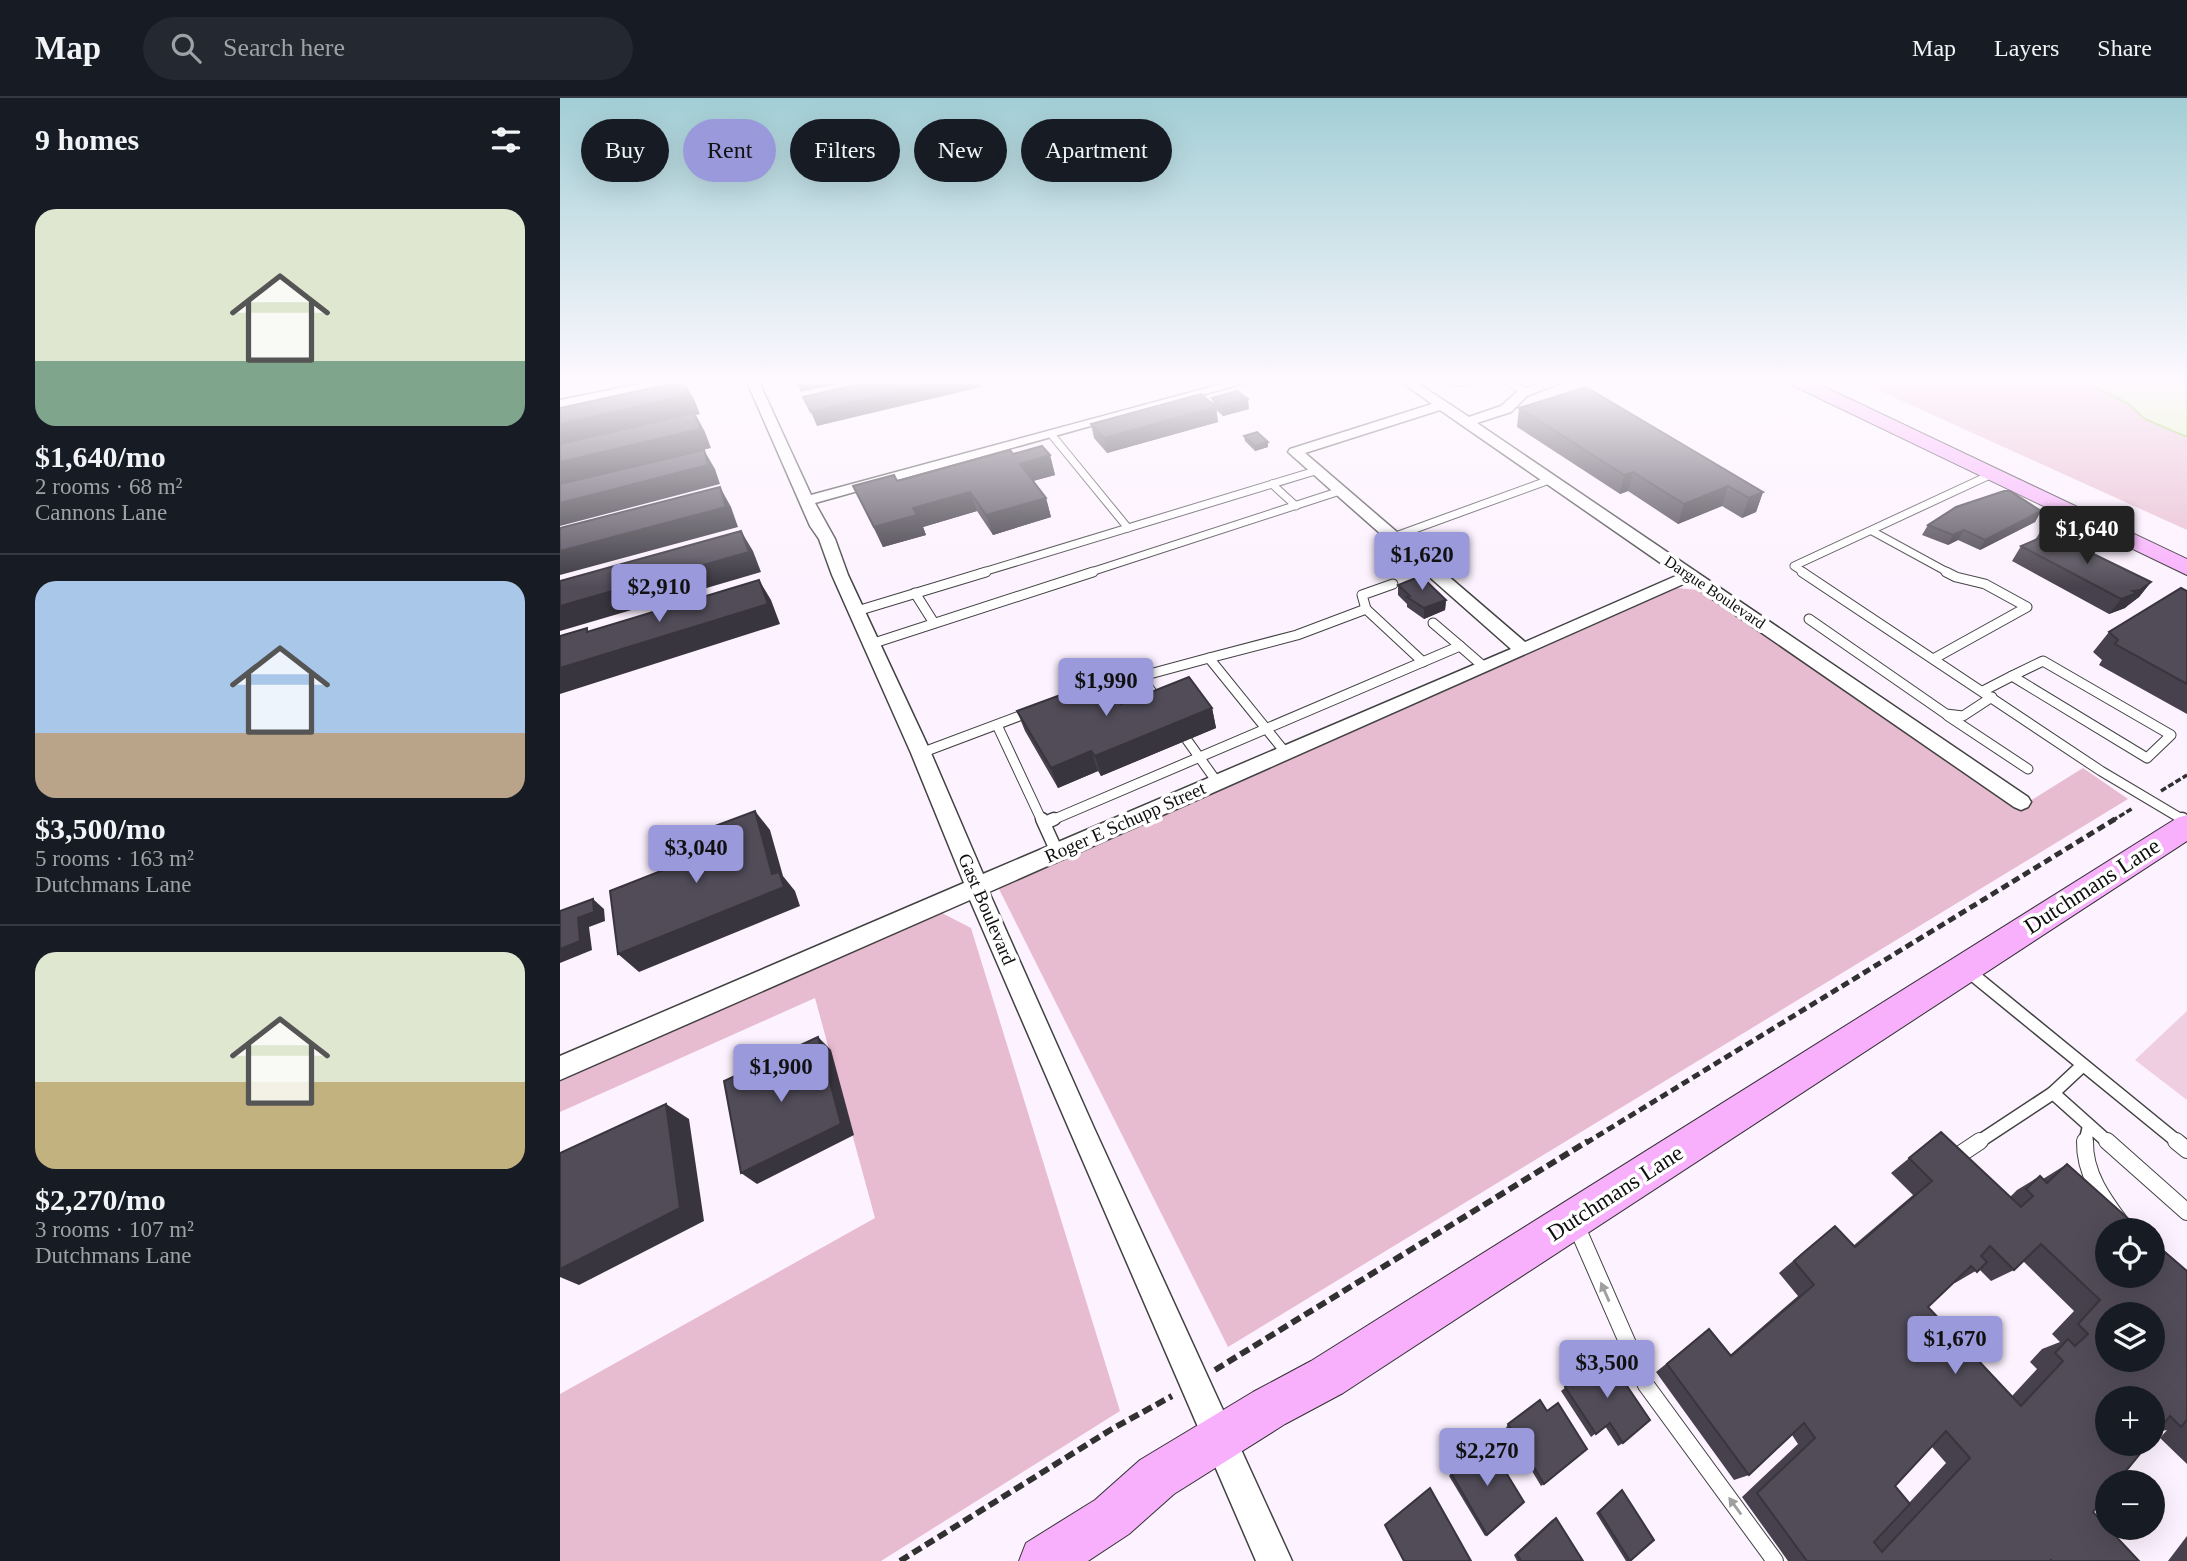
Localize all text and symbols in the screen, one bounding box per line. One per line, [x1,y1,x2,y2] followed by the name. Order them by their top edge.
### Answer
[143,17,633,80] search box
[167,29,205,67] icon: search
[35,30,101,66] text: Map
[223,33,345,62] text: Search here
[1912,35,1956,61] text: Map
[1994,35,2059,61] text: Layers
[2097,35,2152,61] text: Share
[581,119,669,182] chip: Buy
[683,119,776,182] chip: Rent
[790,119,900,182] chip: Filters
[914,119,1007,182] chip: New
[1021,119,1172,182] chip: Apartment
[487,121,525,159] icon: filters
[35,123,139,156] text: 9 homes
[217,255,343,381] icon: home
[35,440,166,473] text: $1,640/mo
[35,474,182,499] text: 2 rooms · 68 m²
[35,500,167,525] text: Cannons Lane
[2030,506,2144,566] pin: $1,640
[2055,516,2119,541] text: $1,640
[1365,532,1479,592] pin: $1,620
[1390,542,1454,567] text: $1,620
[1661,552,1768,633] street label: Dargue Boulevard
[602,564,716,624] pin: $2,910
[627,574,691,599] text: $2,910
[217,627,343,753] icon: home
[1049,658,1163,718] pin: $1,990
[1074,668,1138,693] text: $1,990
[1041,777,1209,867] street label: Roger E Schupp Street
[35,812,166,845] text: $3,500/mo
[639,826,753,885] pin: $3,040
[2020,833,2164,939] street label: Dutchmans Lane
[664,835,728,860] text: $3,040
[35,846,194,871] text: 5 rooms · 163 m²
[954,850,1020,968] street label: Gast Boulevard
[35,872,191,897] text: Dutchmans Lane
[217,998,343,1124] icon: home
[724,1044,838,1104] pin: $1,900
[749,1054,813,1079] text: $1,900
[1543,1140,1687,1246] street label: Dutchmans Lane
[35,1183,166,1216] text: $2,270/mo
[35,1217,194,1242] text: 3 rooms · 107 m²
[2095,1218,2165,1540] map controls
[2095,1218,2165,1288] button: locate
[35,1243,191,1268] text: Dutchmans Lane
[1599,1282,1611,1302] one-way arrow
[2095,1302,2165,1372] button: layers
[1898,1316,2012,1376] pin: $1,670
[1923,1326,1987,1351] text: $1,670
[1550,1340,1664,1400] pin: $3,500
[1575,1350,1639,1375] text: $3,500
[2095,1386,2165,1456] button: +
[1430,1428,1544,1488] pin: $2,270
[1455,1438,1519,1463] text: $2,270
[2095,1470,2165,1540] button: −
[1728,1497,1742,1515] one-way arrow

